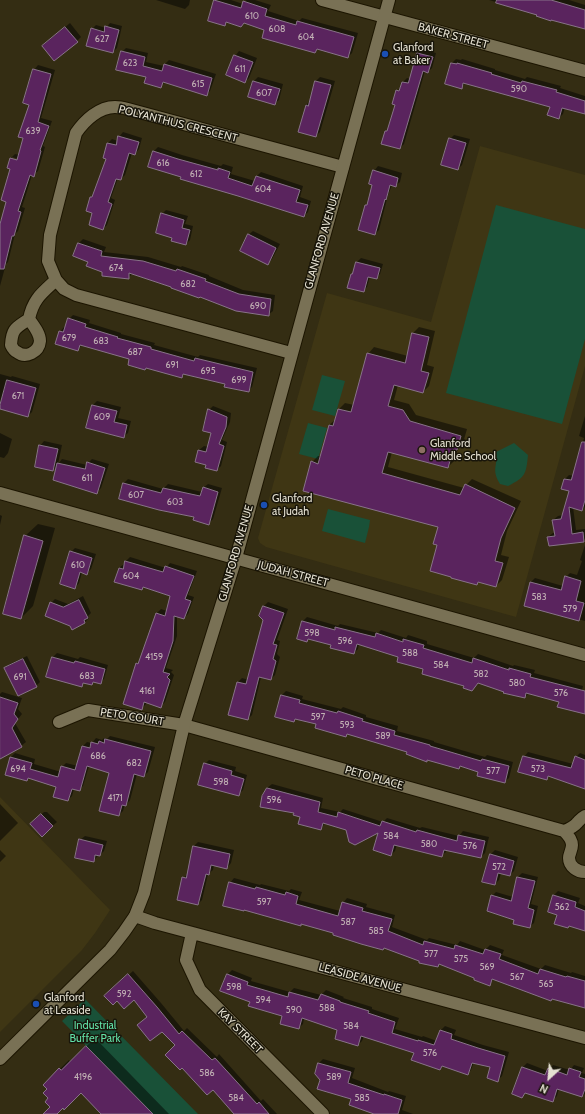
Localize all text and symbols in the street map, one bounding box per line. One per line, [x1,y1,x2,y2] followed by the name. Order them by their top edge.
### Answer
[245,11,259,21] house number: 610
[417,20,489,52] street label: BAKER STREET
[269,24,285,34] house number: 608
[298,32,314,42] house number: 604
[95,34,109,44] house number: 627
[393,41,433,67] place label: Glanford at Baker
[380,49,390,59] marker: Glanford at Baker
[123,58,137,68] house number: 623
[235,64,245,74] house number: 611
[192,79,204,89] house number: 615
[511,84,527,94] house number: 590
[256,88,272,98] house number: 607
[117,103,239,145] street label: POLYANTHUS CRESCENT
[25,126,41,136] house number: 639
[156,158,170,168] house number: 616
[190,169,202,179] house number: 612
[255,184,271,194] house number: 604
[302,191,342,291] street label: GLANFORD AVENUE
[109,263,123,273] house number: 674
[180,279,196,289] house number: 682
[250,301,266,311] house number: 690
[62,333,76,343] house number: 679
[93,336,109,346] house number: 683
[127,347,143,357] house number: 687
[165,360,179,370] house number: 691
[200,366,216,376] house number: 695
[231,375,247,385] house number: 699
[12,391,24,401] house number: 671
[94,412,110,422] house number: 609
[430,437,496,463] place label: Glanford Middle School
[417,445,427,455] marker: Glanford Middle School
[82,473,92,483] house number: 611
[128,490,144,500] house number: 607
[272,492,312,518] place label: Glanford at Judah
[167,497,183,507] house number: 603
[259,500,269,510] marker: Glanford at Judah
[216,503,256,603] street label: GLANFORD AVENUE
[256,558,330,590] street label: JUDAH STREET
[71,560,85,570] house number: 610
[123,571,139,581] house number: 604
[531,592,547,602] house number: 583
[563,604,577,614] house number: 579
[304,628,320,638] house number: 598
[337,636,353,646] house number: 596
[402,648,418,658] house number: 588
[145,652,163,662] house number: 4159
[433,660,449,670] house number: 584
[473,669,489,679] house number: 582
[79,671,95,681] house number: 683
[13,672,27,682] house number: 691
[509,678,525,688] house number: 580
[139,686,155,696] house number: 4161
[554,688,568,698] house number: 576
[99,705,165,729] street label: PETO COURT
[311,712,325,722] house number: 597
[340,720,354,730] house number: 593
[375,731,391,741] house number: 589
[90,751,106,761] house number: 686
[126,758,142,768] house number: 682
[343,763,405,793] street label: PETO PLACE
[10,764,26,774] house number: 694
[531,764,545,774] house number: 573
[486,766,500,776] house number: 577
[213,777,229,787] house number: 598
[107,793,123,803] house number: 4171
[266,795,282,805] house number: 596
[383,831,399,841] house number: 584
[421,839,437,849] house number: 580
[463,841,477,851] house number: 576
[492,862,506,872] house number: 572
[257,897,271,907] house number: 597
[555,902,569,912] house number: 562
[341,917,355,927] house number: 587
[368,926,384,936] house number: 585
[424,949,438,959] house number: 577
[454,954,468,964] house number: 575
[317,961,403,995] street label: LEASIDE AVENUE
[479,962,495,972] house number: 569
[510,972,524,982] house number: 567
[539,979,553,989] house number: 565
[226,982,242,992] house number: 598
[117,989,131,999] house number: 592
[44,991,90,1017] place label: Glanford at Leaside
[255,995,271,1005] house number: 594
[31,999,41,1009] marker: Glanford at Leaside
[319,1003,335,1013] house number: 588
[286,1005,302,1015] house number: 590
[215,1006,265,1056] street label: KAY STREET
[70,1019,120,1045] park label: Industrial Buffer Park
[343,1021,359,1031] house number: 584
[423,1048,437,1058] house number: 576
[529,1058,569,1098] north arrow
[199,1068,215,1078] house number: 586
[74,1072,92,1082] house number: 4196
[326,1072,342,1082] house number: 589
[537,1081,550,1097] text: N
[228,1093,244,1103] house number: 584
[354,1093,370,1103] house number: 585

